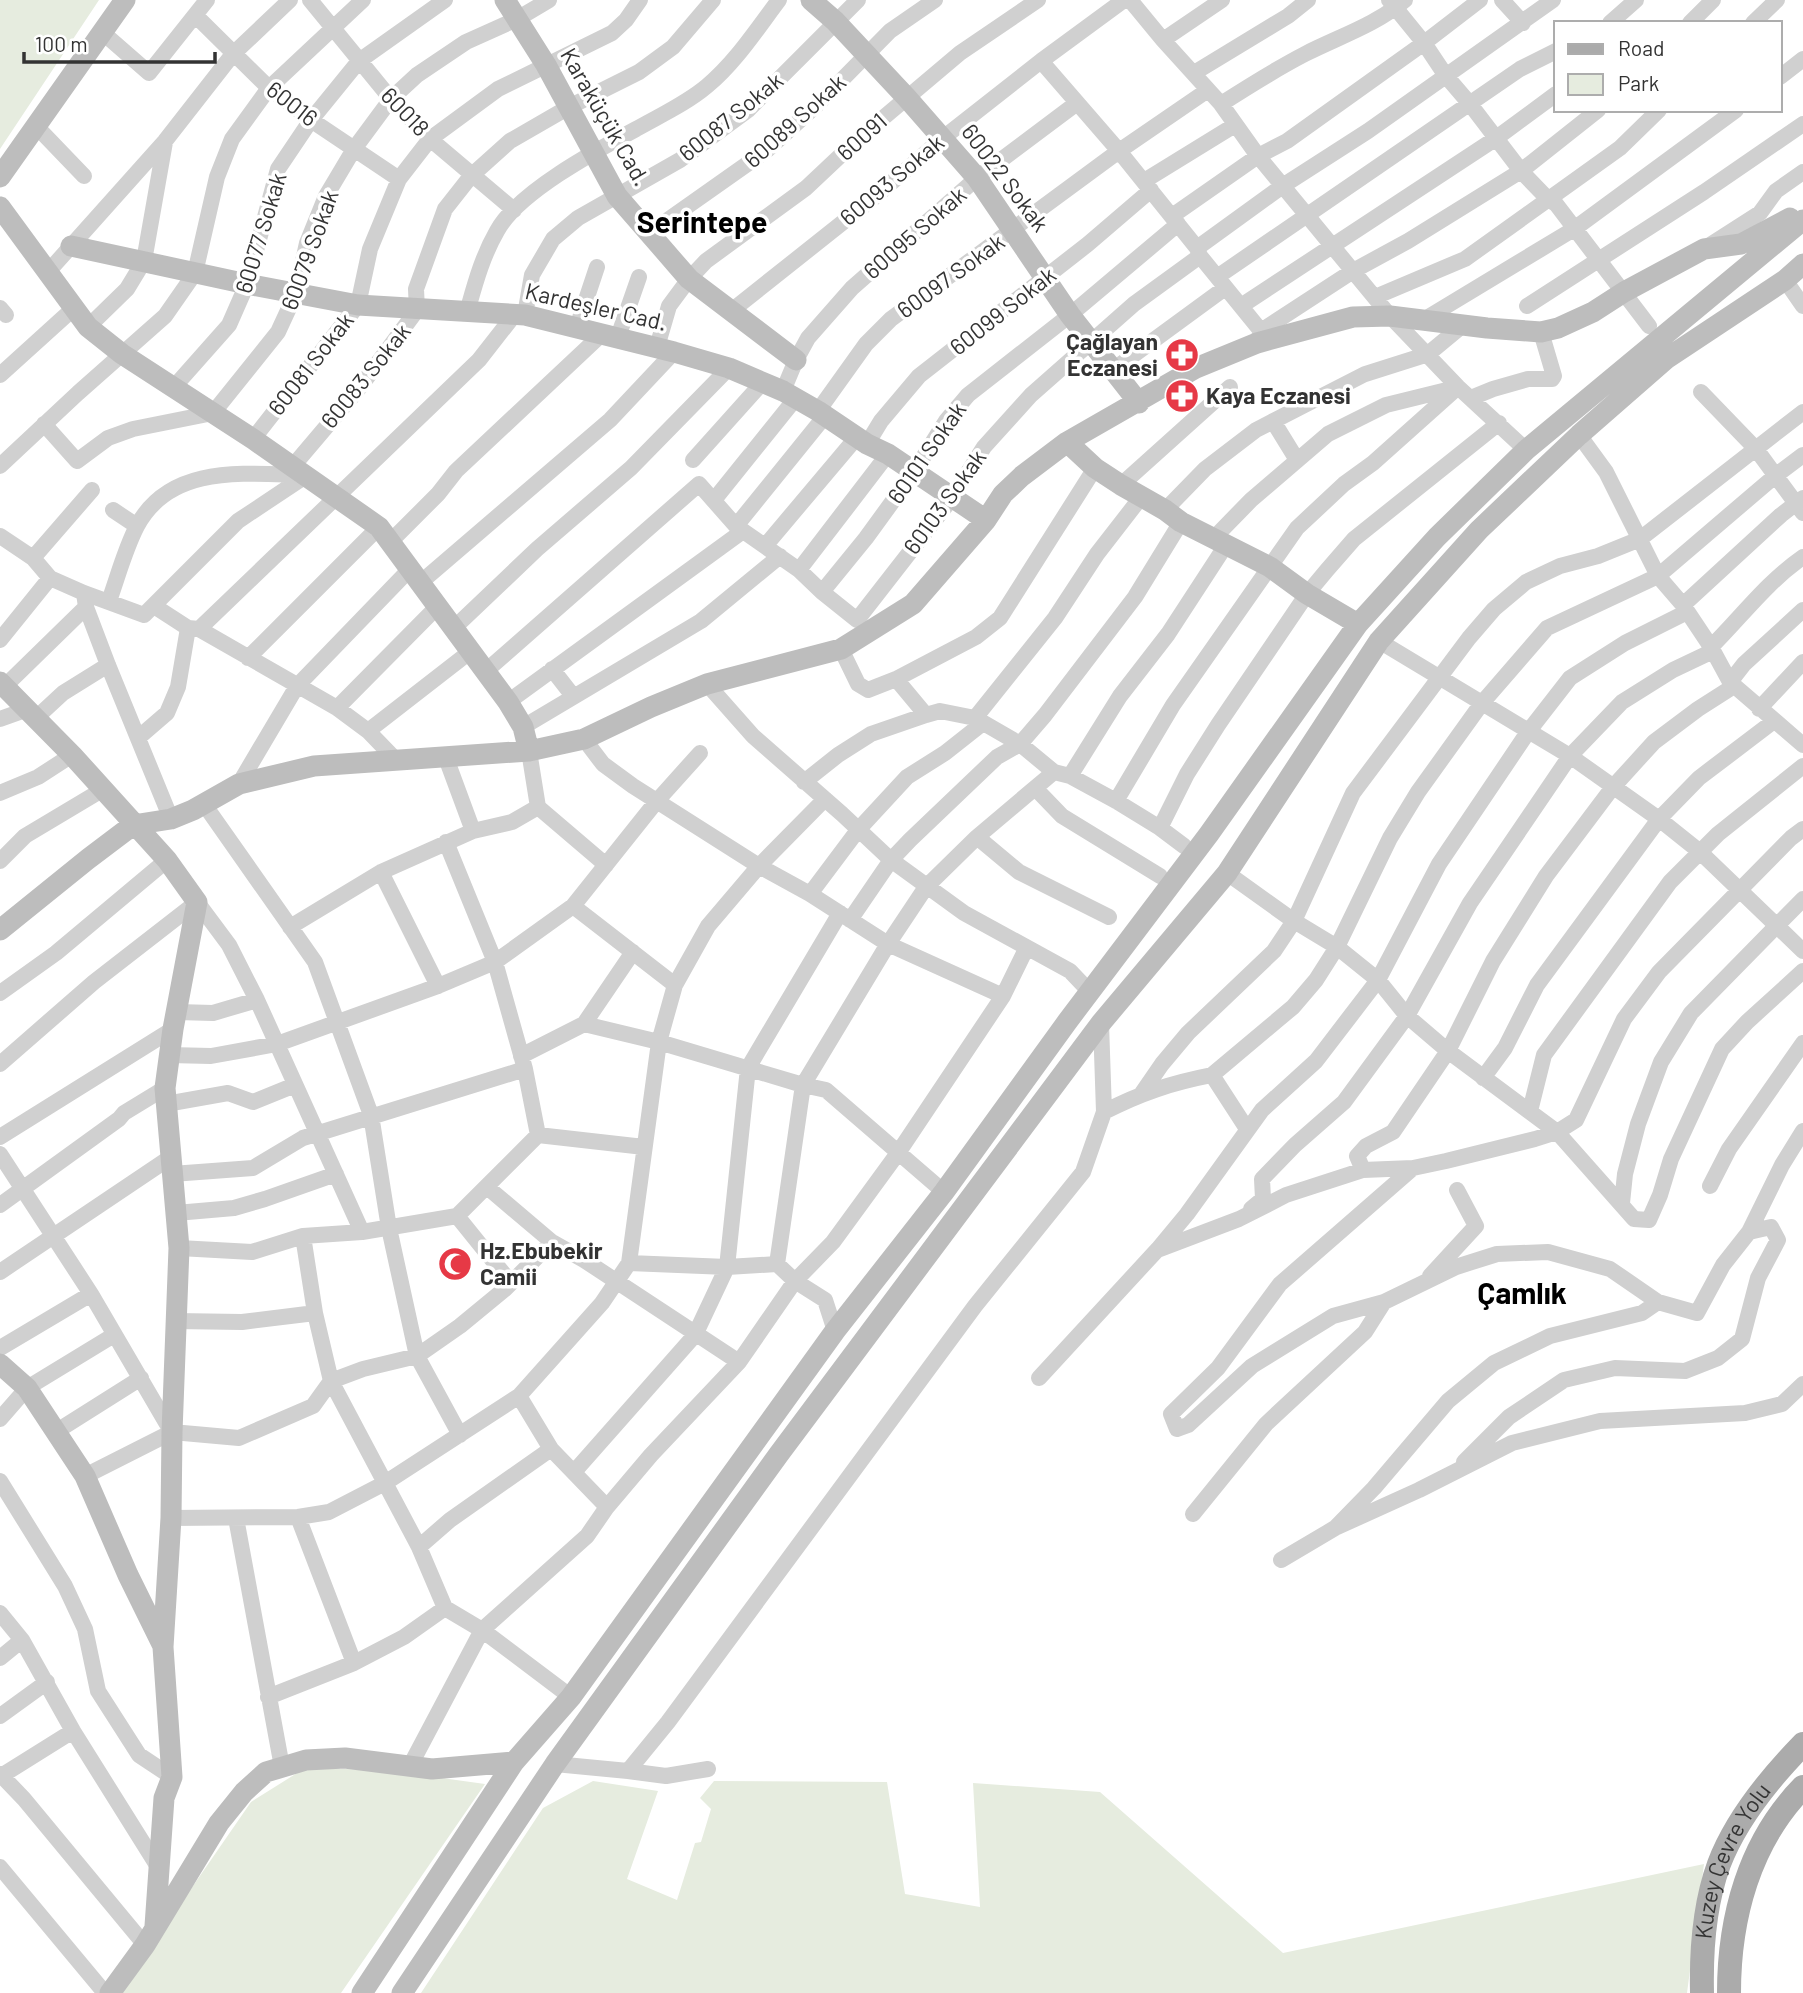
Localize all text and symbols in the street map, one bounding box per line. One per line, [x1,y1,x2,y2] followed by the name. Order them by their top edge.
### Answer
[24,21,215,65] scale bar
[1554,21,1782,112] legend
[35,31,88,56] text: 100 m
[1618,35,1664,60] text: Road
[555,42,657,191] street label: Karaküçük Cad.
[673,66,788,167] street label: 60087 Sokak
[738,67,851,173] street label: 60089 Sokak
[1618,70,1659,95] text: Park
[262,75,324,132] street label: 60016
[376,81,436,142] street label: 60018
[831,107,892,166] street label: 60091
[956,118,1055,237] street label: 60022 Sokak
[834,128,949,231] street label: 60093 Sokak
[228,169,292,296] street label: 60077 Sokak
[857,180,971,284] street label: 60095 Sokak
[274,186,344,314] street label: 60079 Sokak
[637,203,767,239] district label: Serintepe
[891,227,1010,324] street label: 60097 Sokak
[944,260,1061,360] street label: 60099 Sokak
[523,276,670,336] street label: Kardeşler Cad.
[262,307,359,420] street label: 60081 Sokak
[314,317,416,433] street label: 60083 Sokak
[1066,327,1158,381] place label: Çağlayan Eczanesi
[1163,336,1201,374] pharmacy icon: Çağlayan Eczanesi
[1163,377,1201,415] pharmacy icon: Kaya Eczanesi
[1206,381,1351,409] place label: Kaya Eczanesi
[881,396,971,509] street label: 60101 Sokak
[897,444,991,559] street label: 60103 Sokak
[480,1236,603,1290] place label: Hz.Ebubekir Camii
[436,1245,474,1283] mosque icon: Hz.Ebubekir Camii
[1477,1274,1567,1310] district label: Çamlık
[1688,1777,1776,1940] street label: Kuzey Çevre Yolu

